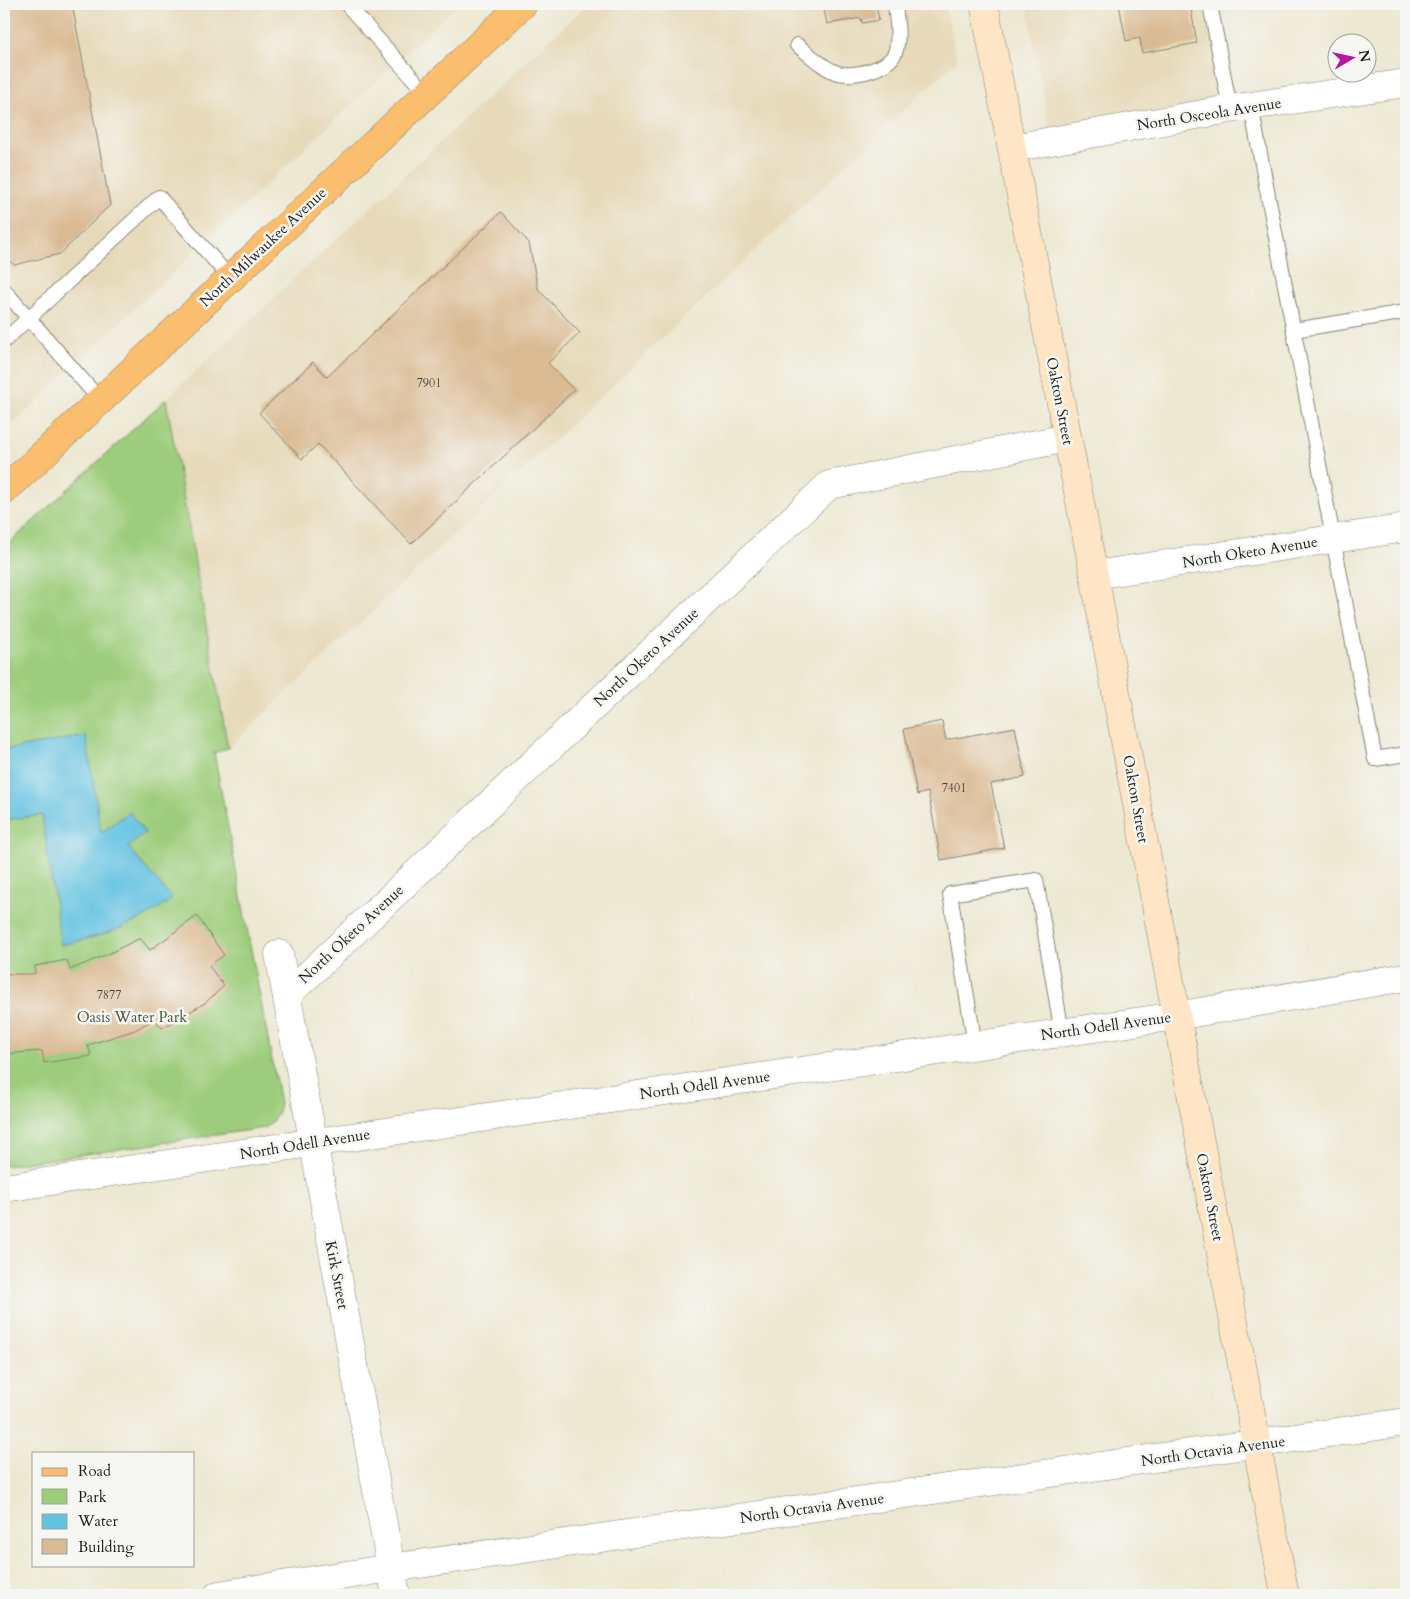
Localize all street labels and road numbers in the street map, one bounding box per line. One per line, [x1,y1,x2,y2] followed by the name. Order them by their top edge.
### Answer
[1135,93,1283,135] street label: North Osceola Avenue
[195,183,331,311] street label: North Milwaukee Avenue
[1042,355,1078,447] street label: Oakton Street
[1181,531,1319,573] street label: North Oketo Avenue
[589,603,703,711] street label: North Oketo Avenue
[1118,753,1154,845] street label: Oakton Street
[294,880,408,988] street label: North Oketo Avenue
[1040,1007,1173,1045] street label: North Odell Avenue
[639,1066,772,1104] street label: North Odell Avenue
[239,1124,372,1164] street label: North Odell Avenue
[1192,1151,1228,1243] street label: Oakton Street
[321,1239,353,1311] street label: Kirk Street
[1140,1431,1287,1471] street label: North Octavia Avenue
[739,1488,886,1528] street label: North Octavia Avenue

